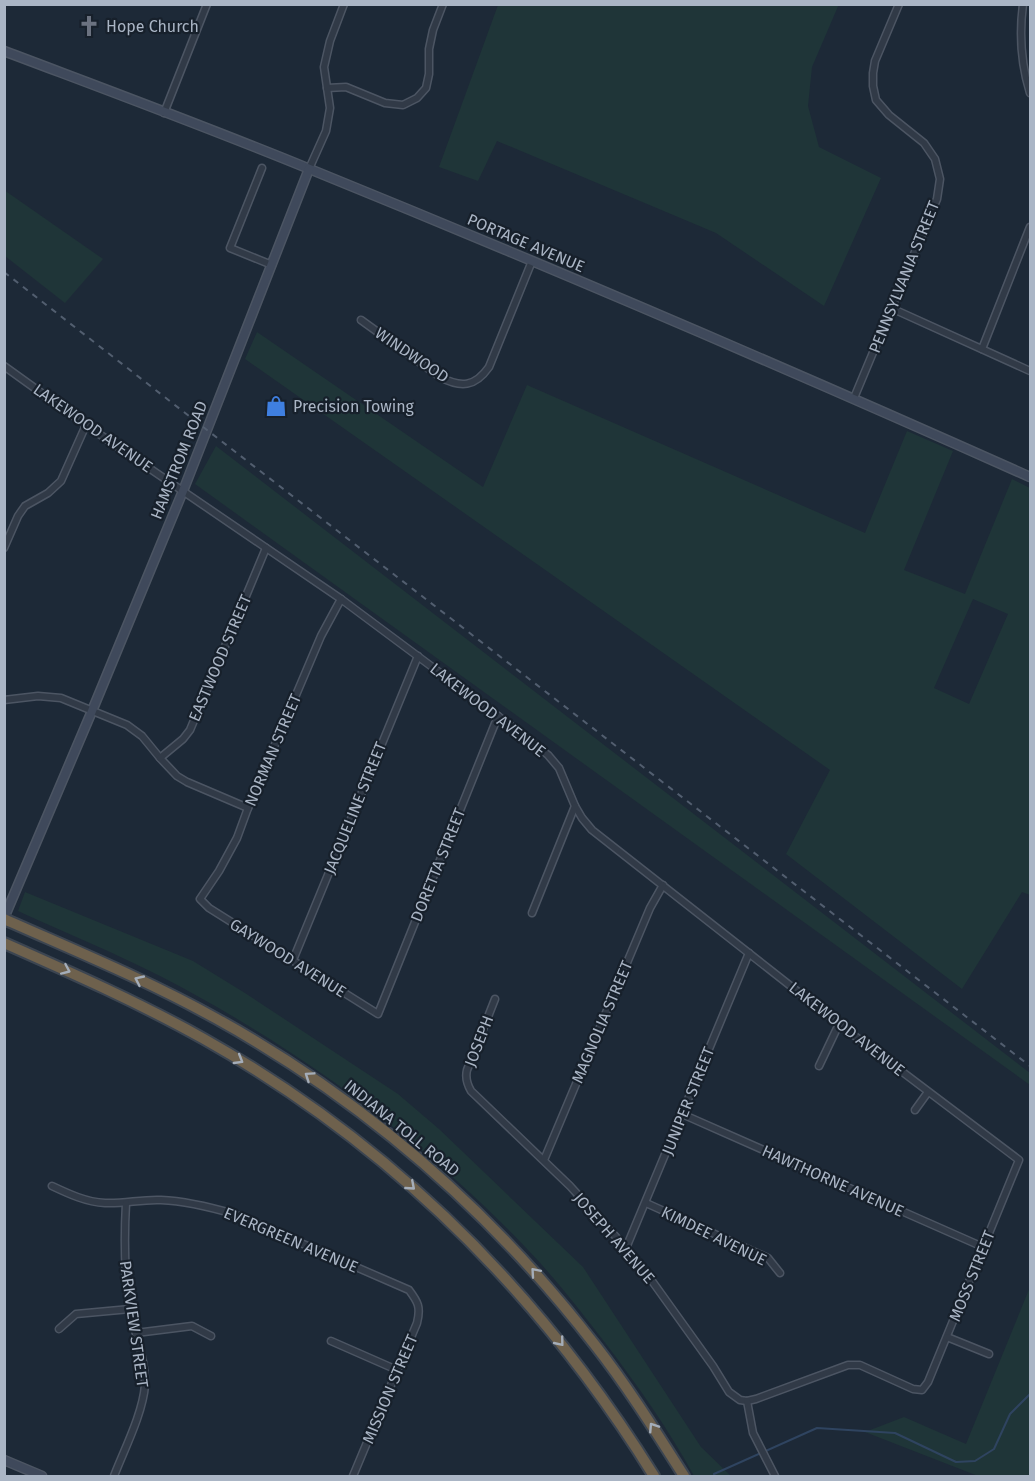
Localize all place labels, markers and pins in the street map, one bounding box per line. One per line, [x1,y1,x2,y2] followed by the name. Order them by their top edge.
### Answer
[77,14,101,38] church icon: Hope Church
[106,17,199,36] place label: Hope Church
[264,394,288,418] shop icon: Precision Towing
[293,397,415,416] place label: Precision Towing

